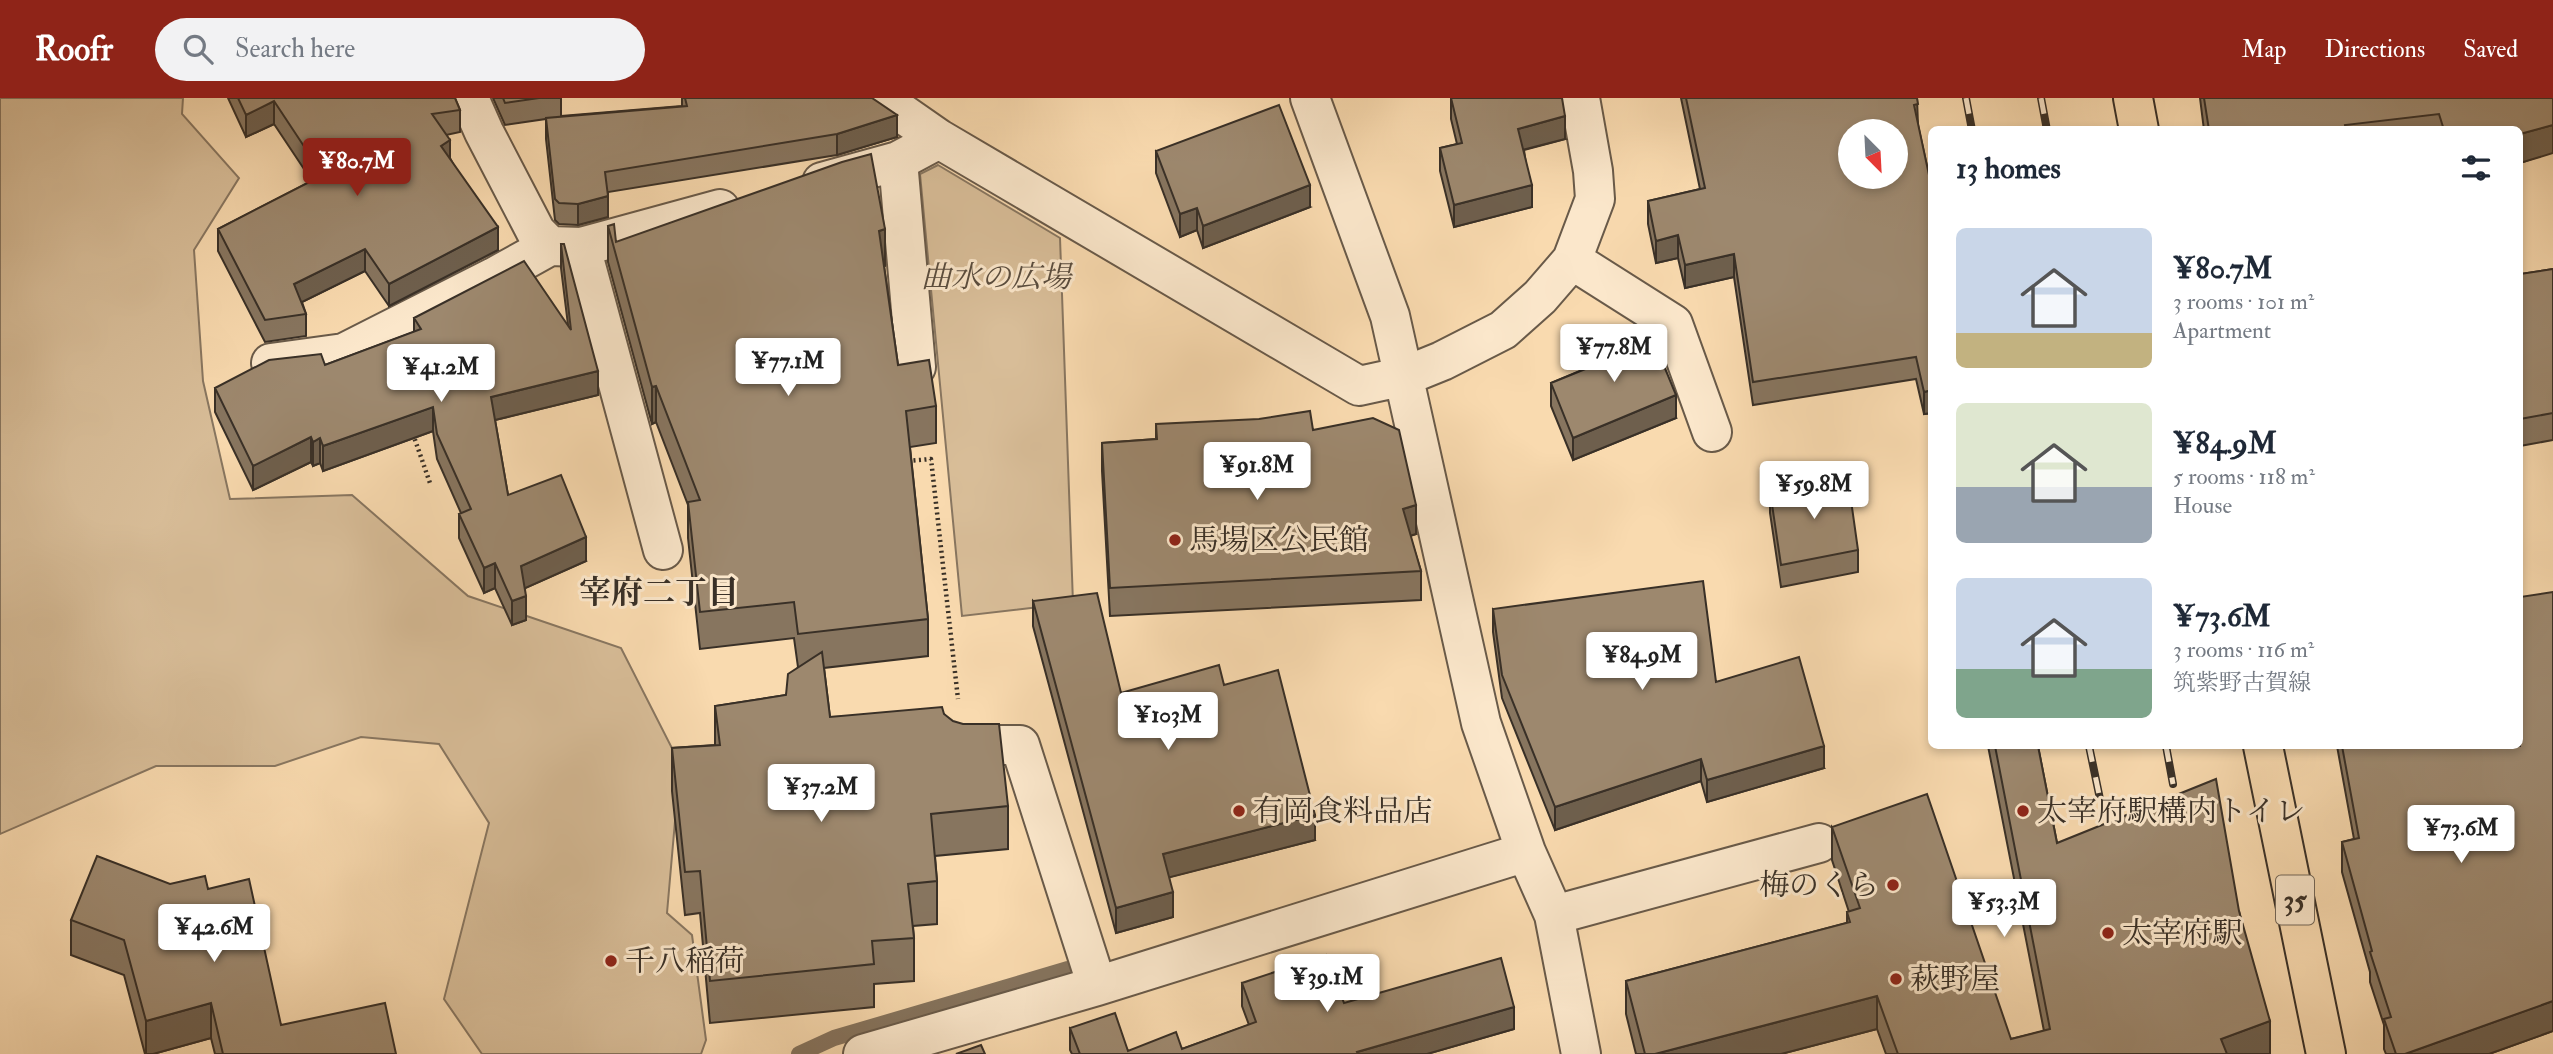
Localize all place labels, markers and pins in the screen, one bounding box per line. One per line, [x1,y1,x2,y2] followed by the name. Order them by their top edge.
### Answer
[300,139,414,198] pin: ¥80.7M
[1557,324,1671,384] pin: ¥77.8M
[731,338,845,398] pin: ¥77.1M
[384,344,498,404] pin: ¥41.2M
[1200,442,1314,502] pin: ¥91.8M
[1757,462,1871,521] pin: ¥59.8M
[1189,522,1369,559] place label: 馬場区公民館
[1167,532,1183,548] marker: 馬場区公民館
[1585,632,1699,692] pin: ¥84.9M
[1119,692,1217,752] pin: ¥103M
[764,764,878,824] pin: ¥37.2M
[1253,793,1433,830] place label: 有岡食料品店
[2037,793,2306,830] place label: 太宰府駅構内トイレ
[1231,803,1247,819] marker: 有岡食料品店
[2015,803,2031,819] marker: 太宰府駅構内トイレ
[2404,806,2518,865] pin: ¥73.6M
[1759,867,1879,904] place label: 梅のくら
[1885,877,1901,893] marker: 梅のくら
[1947,880,2061,939] pin: ¥53.3M
[157,904,271,964] pin: ¥42.6M
[2122,915,2242,952] place label: 太宰府駅
[2100,925,2116,941] marker: 太宰府駅
[625,943,745,980] place label: 千八稲荷
[603,953,619,969] marker: 千八稲荷
[1270,954,1384,1014] pin: ¥39.1M
[1910,961,2000,998] place label: 萩野屋
[1888,971,1904,987] marker: 萩野屋

